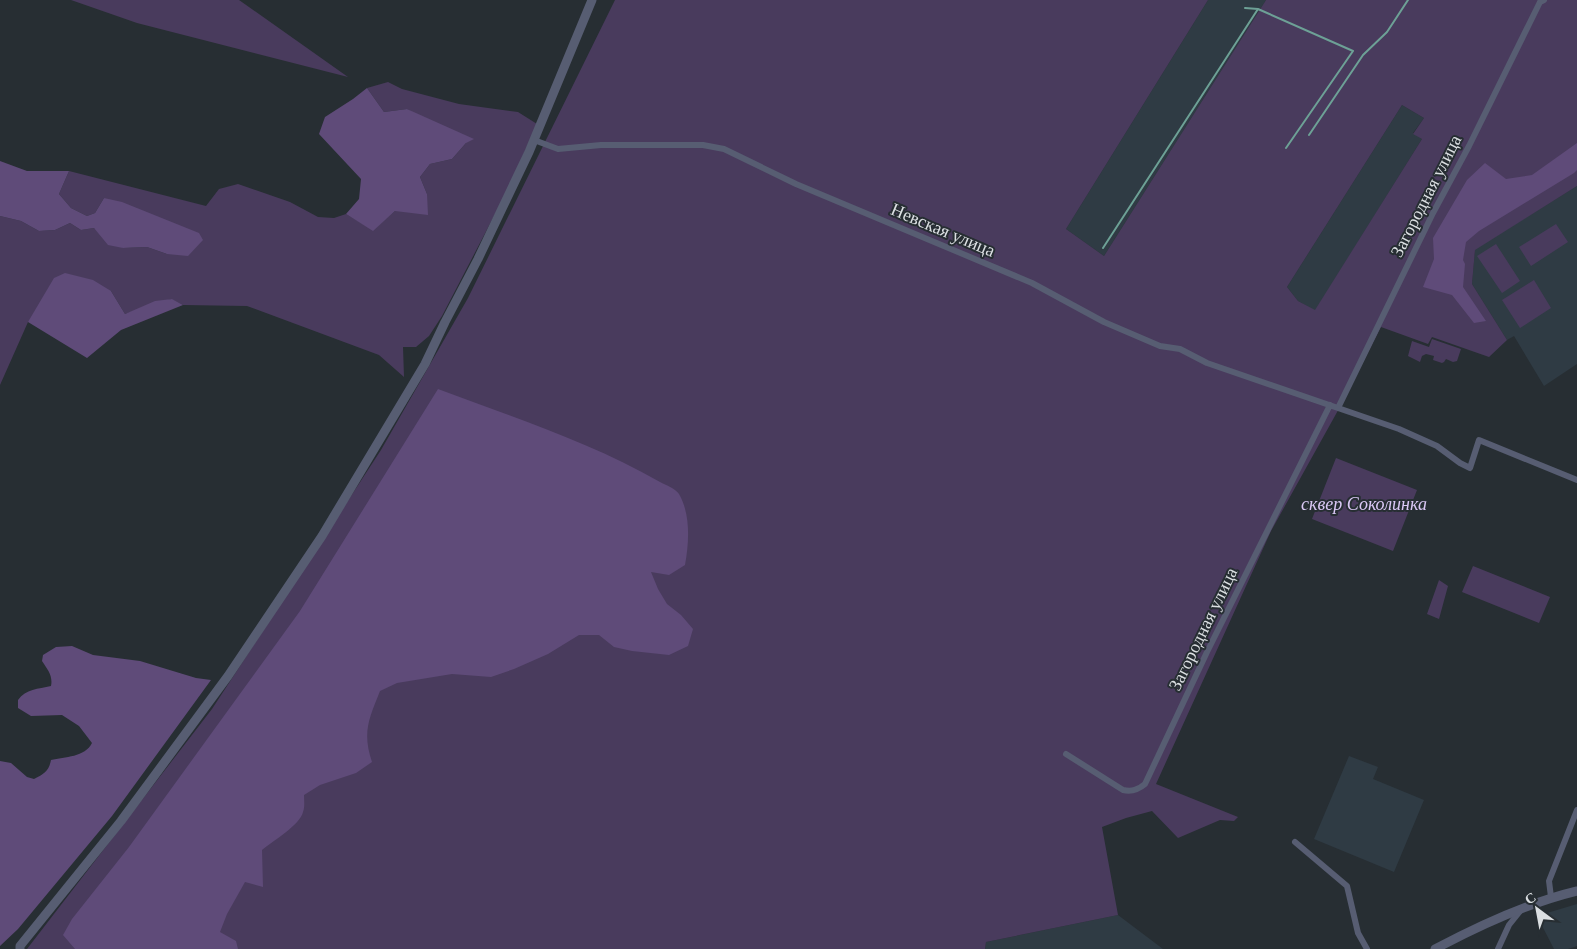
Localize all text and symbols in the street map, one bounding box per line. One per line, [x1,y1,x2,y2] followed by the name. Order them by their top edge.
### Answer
[1387,132,1465,260] street label: Загородная улица
[888,199,998,261] street label: Невская улица
[1301,494,1427,514] park label: сквер Соколинка
[1165,564,1241,694] street label: Загородная улица
[1512,884,1562,934] north arrow
[1522,889,1539,907] text: С

